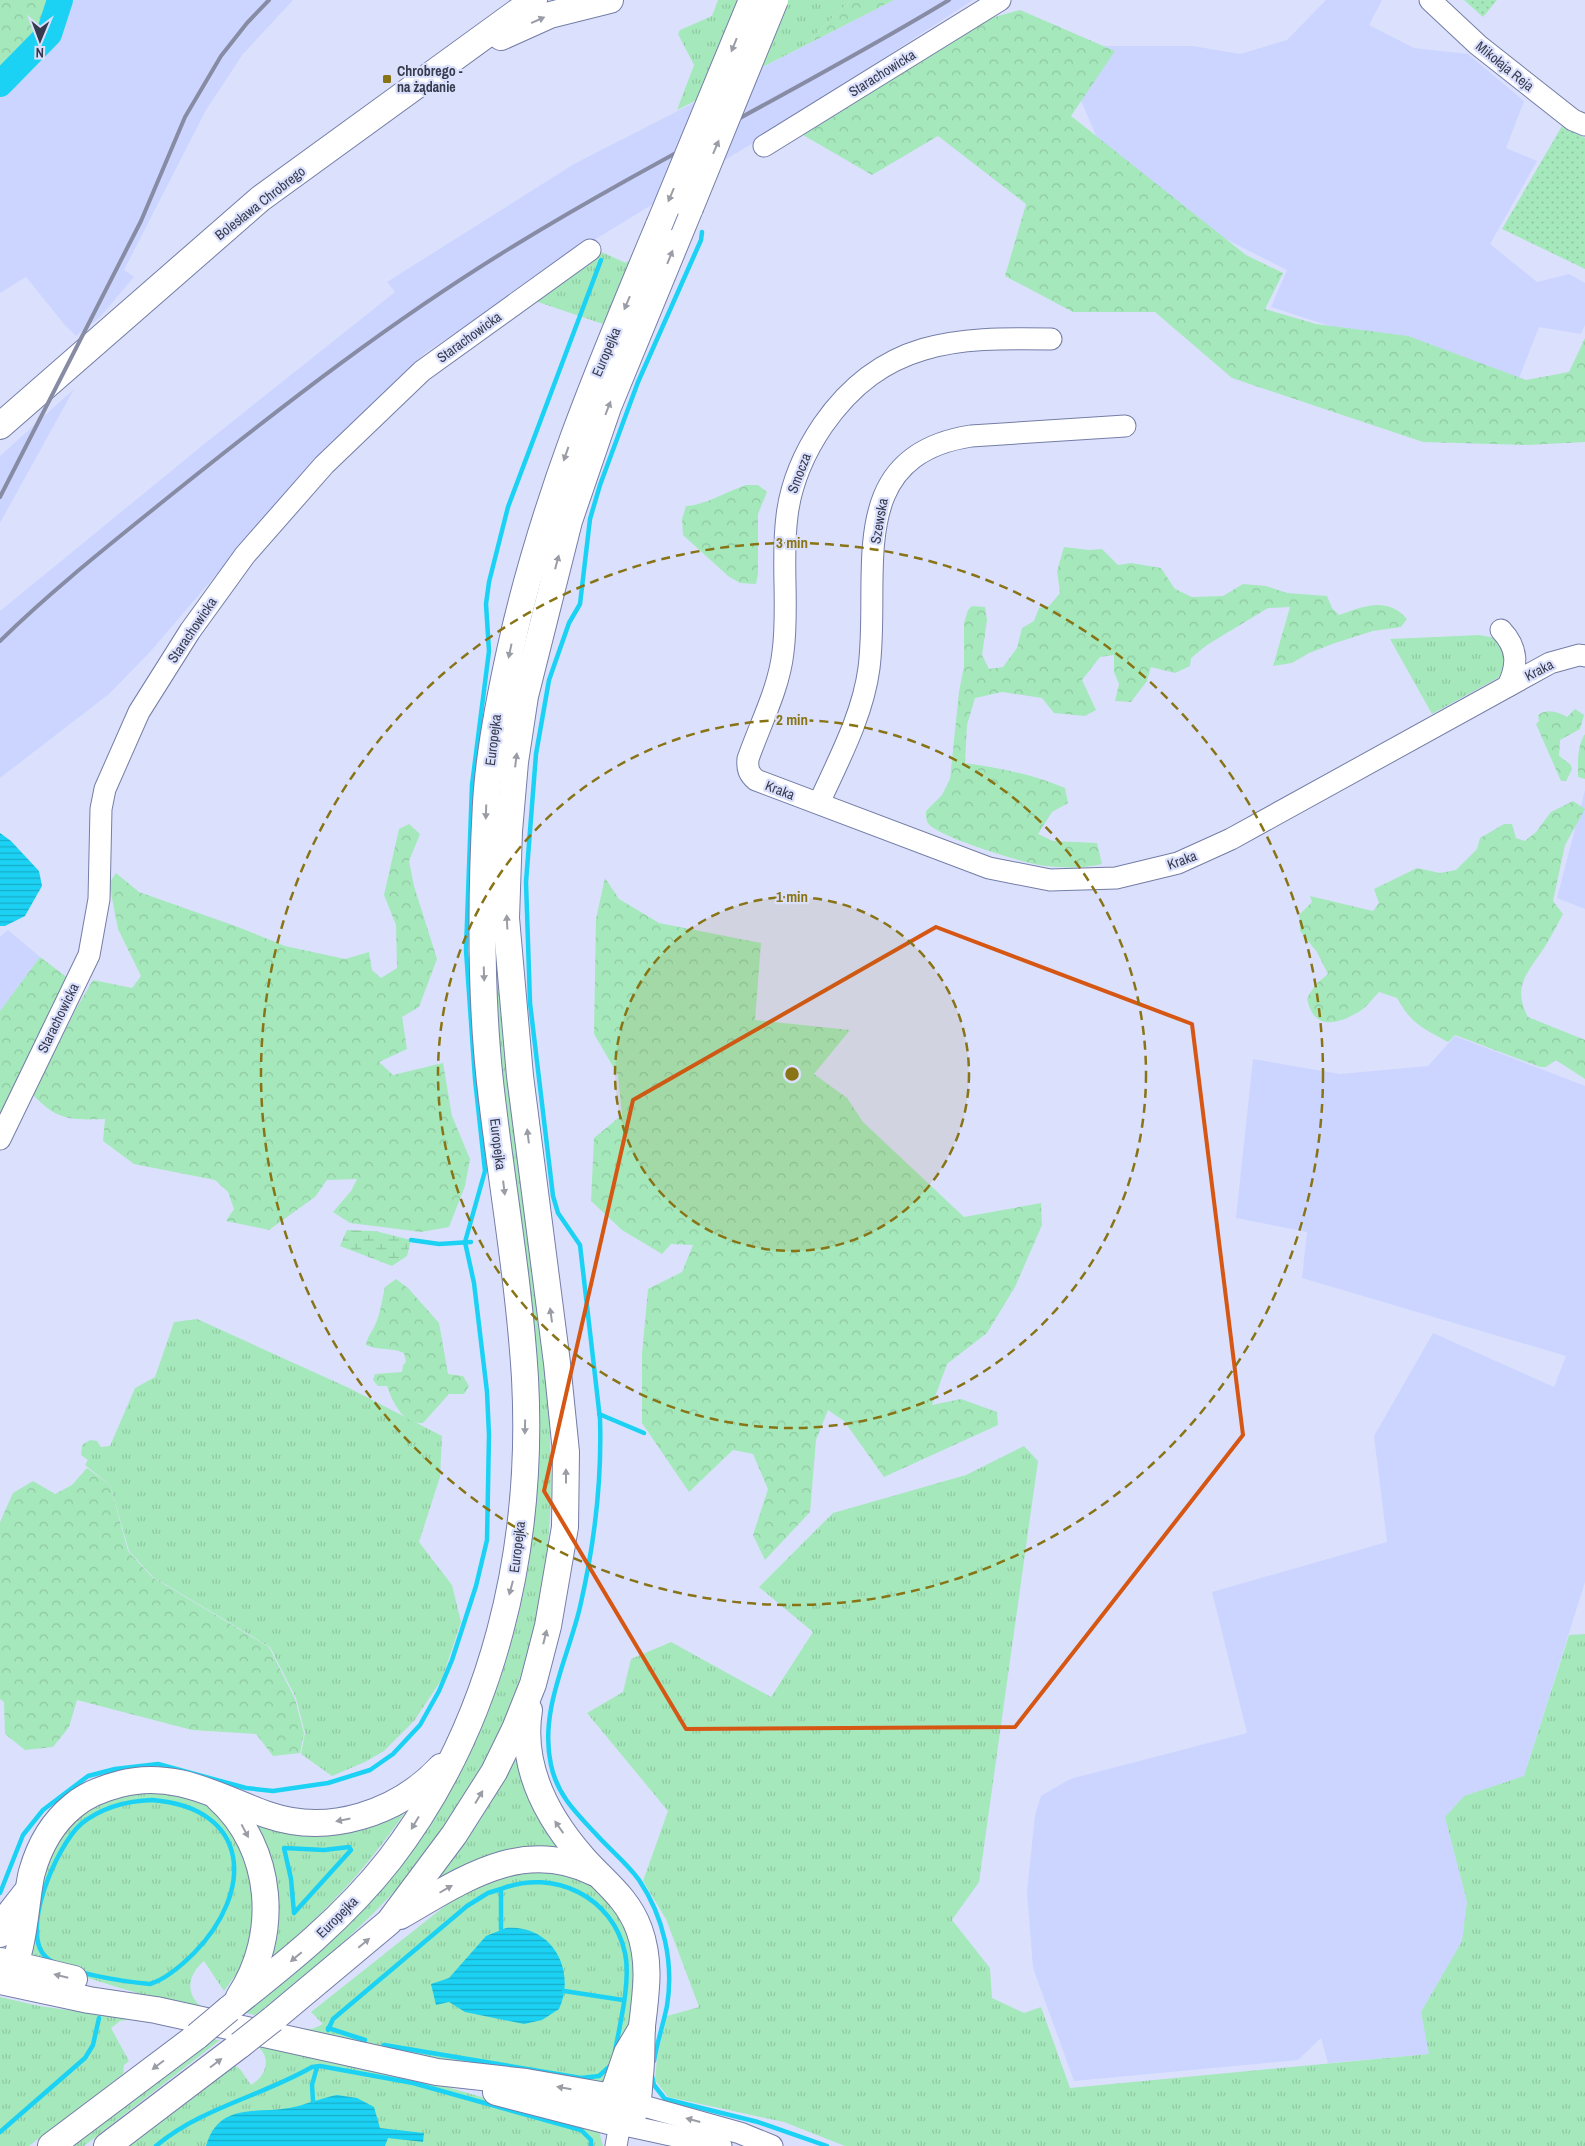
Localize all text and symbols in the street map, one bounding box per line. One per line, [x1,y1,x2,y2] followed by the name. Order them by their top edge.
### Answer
[15,15,65,65] north arrow
[531,16,545,24] one-way arrow
[1472,37,1538,95] street label: Mikołaja Reja
[729,38,737,52] one-way arrow
[35,44,44,62] text: N
[845,45,919,101] street label: Starachowicka
[397,62,463,96] place label: Chrobrego - na żądanie
[381,73,393,85] marker: Chrobrego - na żądanie
[712,140,720,154] one-way arrow
[211,162,309,244] street label: Bolesława Chrobrego
[667,188,675,202] one-way arrow
[666,250,674,264] one-way arrow
[622,296,630,310] one-way arrow
[433,307,505,366] street label: Starachowicka
[588,324,625,379] street label: Europejka
[604,400,612,415] one-way arrow
[562,446,569,461] one-way arrow
[783,450,815,496] street label: Smocza
[866,496,892,545] street label: Szewska
[776,532,808,553] text: 3 min
[554,554,562,569] one-way arrow
[163,593,221,666] street label: Starachowicka
[506,644,514,659] one-way arrow
[1522,655,1557,685] street label: Kraka
[776,709,808,730] text: 2 min
[481,713,505,767] street label: Europejka
[512,752,520,768] one-way arrow
[763,776,798,804] street label: Kraka
[481,804,489,820] one-way arrow
[1165,846,1200,874] street label: Kraka
[776,886,808,907] text: 1 min
[502,914,510,930] one-way arrow
[480,966,488,982] one-way arrow
[33,980,83,1056] street label: Starachowicka
[783,1065,801,1083] centre of rings
[486,1117,510,1171] street label: Europejka
[524,1128,532,1144] one-way arrow
[500,1180,508,1196] one-way arrow
[547,1306,555,1322] one-way arrow
[521,1419,529,1435] one-way arrow
[562,1468,570,1484] one-way arrow
[505,1520,529,1574] street label: Europejka
[507,1581,515,1596] one-way arrow
[541,1629,549,1644] one-way arrow
[474,1791,483,1804] one-way arrow
[411,1816,420,1829] one-way arrow
[335,1817,351,1825] one-way arrow
[554,1820,564,1833] one-way arrow
[241,1824,250,1837] one-way arrow
[439,1885,454,1893] one-way arrow
[312,1892,362,1942] street label: Europejka
[358,1938,371,1949] one-way arrow
[290,1951,303,1962] one-way arrow
[53,1972,68,1980] one-way arrow
[209,2058,222,2069] one-way arrow
[151,2060,165,2070] one-way arrow
[556,2084,572,2092] one-way arrow
[685,2115,700,2123] one-way arrow

